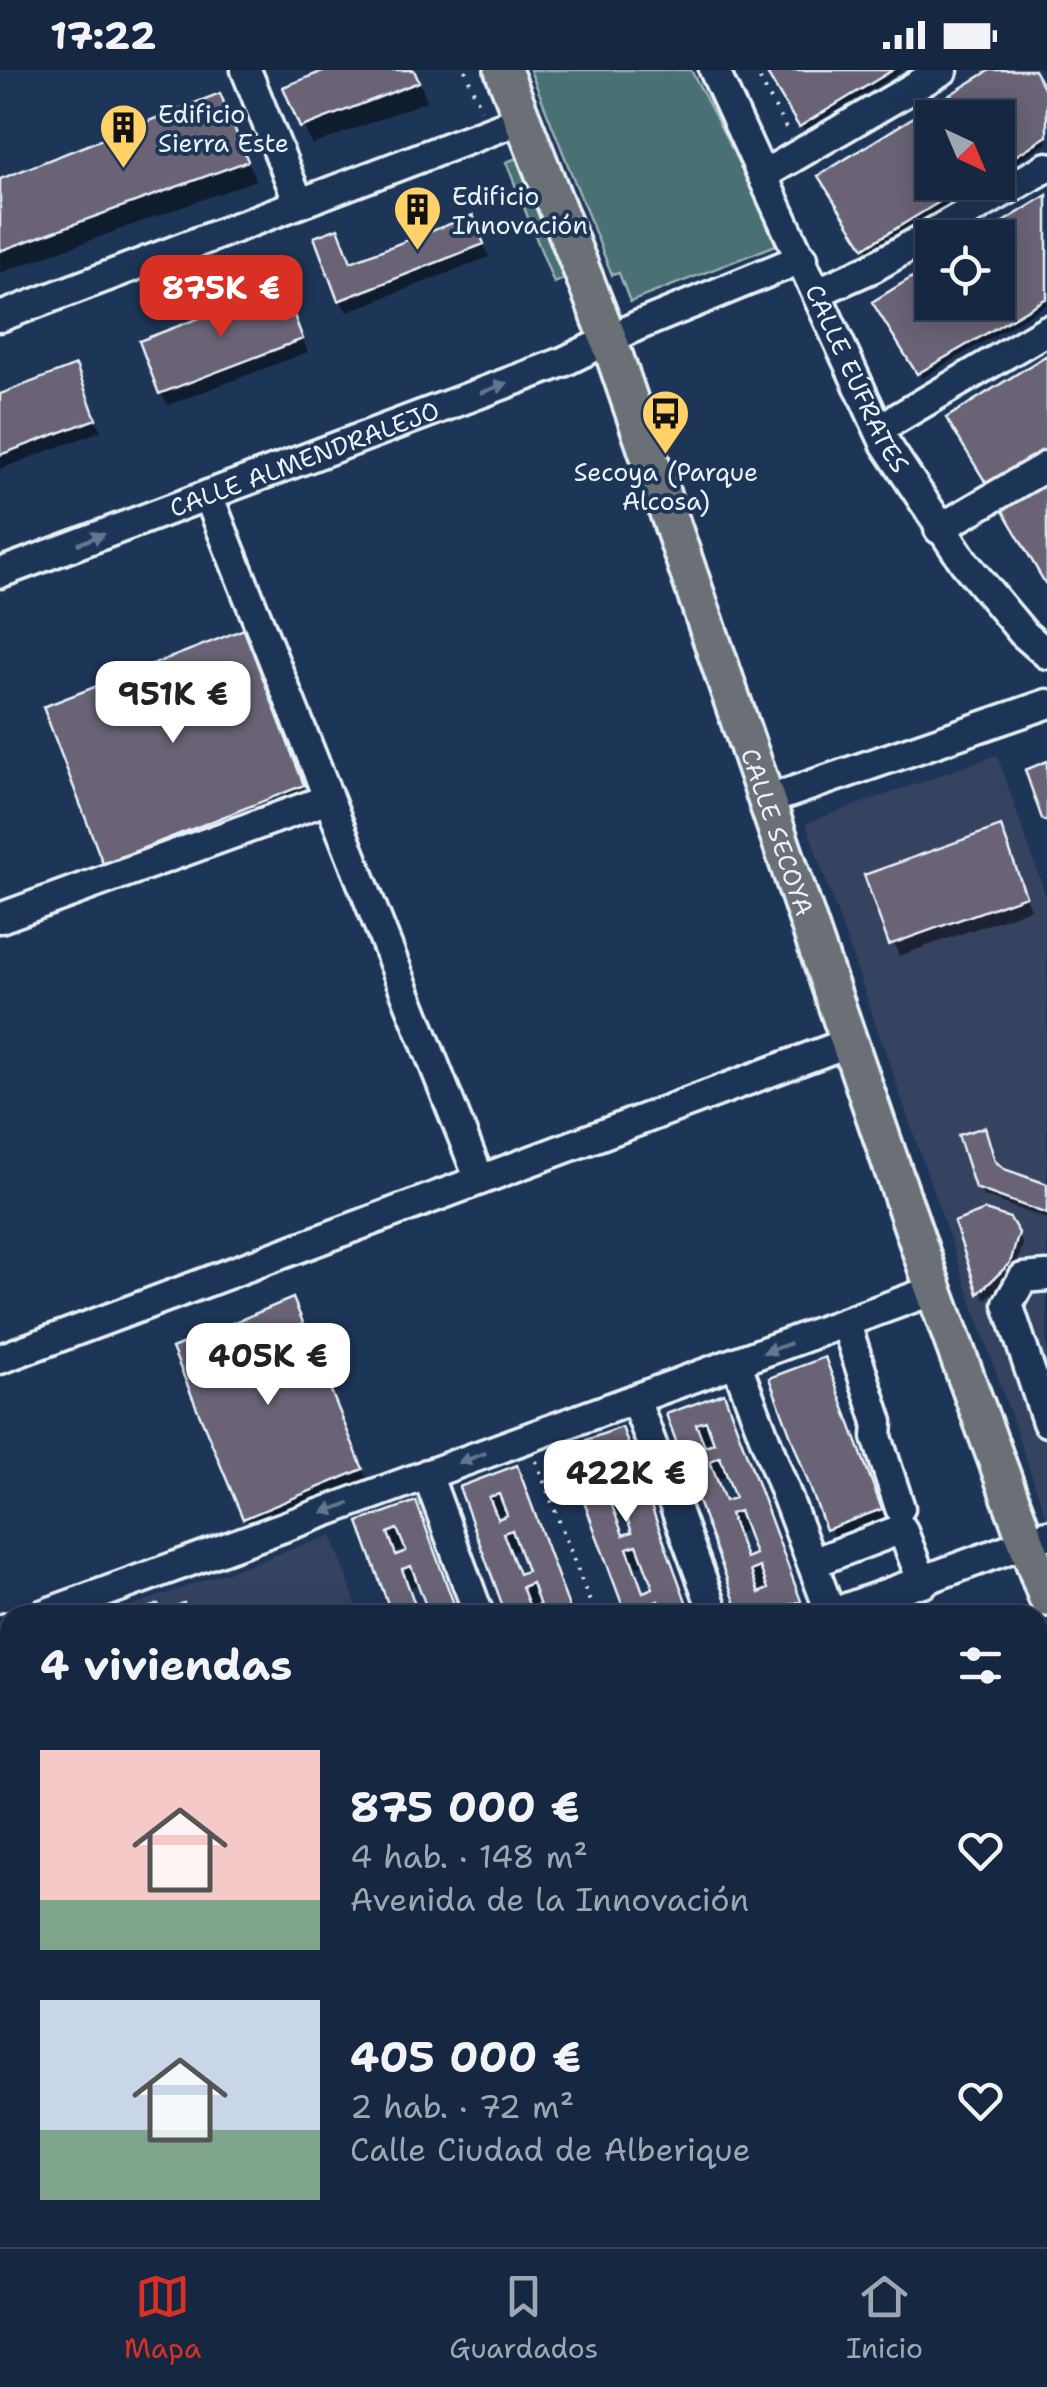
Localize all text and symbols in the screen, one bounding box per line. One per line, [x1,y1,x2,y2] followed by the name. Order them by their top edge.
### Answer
[50,10,156,61] text: 17:22
[158,97,289,160] place label: Edificio Sierra Este
[915,100,1015,200] north arrow
[915,100,1015,320] map controls
[97,102,149,170] building icon: Edificio Sierra Este
[452,179,588,242] place label: Edificio Innovación
[391,184,443,252] building icon: Edificio Innovación
[915,220,1015,320] button: locate
[140,255,302,340] pin: 875K €
[162,266,280,309] text: 875K €
[797,279,917,479] street label: CALLE EÚFRATES
[479,380,509,395] one-way arrow
[640,388,692,456] bus stop icon: Secoya (Parque Alcosa)
[165,393,444,525] street label: CALLE ALMENDRALEJO
[574,455,758,518] place label: Secoya (Parque Alcosa)
[77,531,107,546] one-way arrow
[92,661,254,746] pin: 951K €
[118,672,228,715] text: 951K €
[733,744,822,920] street label: CALLE SECOYA
[187,1323,349,1408] pin: 405K €
[208,1334,328,1377] text: 405K €
[762,1341,792,1356] one-way arrow
[545,1440,707,1525] pin: 422K €
[456,1451,486,1466] one-way arrow
[566,1451,686,1494] text: 422K €
[320,1501,350,1516] one-way arrow
[40,1637,292,1693] text: 4 viviendas
[953,1638,1008,1693] icon: filters
[350,1779,580,1835] text: 875 000 €
[120,1790,240,1910] icon: home
[953,1823,1008,1878] icon: heart
[350,1835,588,1878] text: 4 hab. · 148 m²
[350,1878,749,1921] text: Avenida de la Innovación
[350,2029,581,2085] text: 405 000 €
[120,2040,240,2160] icon: home
[953,2073,1008,2128] icon: heart
[350,2085,574,2128] text: 2 hab. · 72 m²
[350,2128,751,2171] text: Calle Ciudad de Alberique
[124,2269,201,2367] tab: Mapa
[449,2269,598,2367] tab: Guardados
[846,2269,923,2367] tab: Inicio

